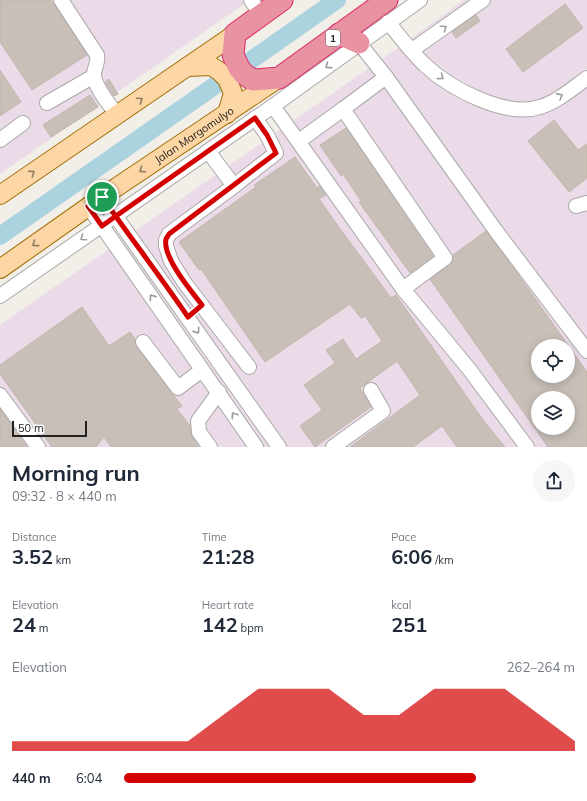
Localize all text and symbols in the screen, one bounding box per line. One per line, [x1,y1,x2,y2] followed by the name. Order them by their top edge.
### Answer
[440,25,447,32] one-way arrow
[326,30,340,46] road number: 1
[325,61,332,68] one-way arrow
[436,72,443,79] one-way arrow
[556,94,563,101] one-way arrow
[136,97,143,105] one-way arrow
[152,103,236,167] street label: Jalan Margomulyo
[139,165,146,173] one-way arrow
[28,171,35,178] one-way arrow
[85,180,119,214] pin
[91,186,113,208] icon: arrive
[81,233,88,240] one-way arrow
[33,239,40,246] one-way arrow
[149,294,157,301] one-way arrow
[192,327,200,334] one-way arrow
[531,339,575,435] map controls
[531,339,575,383] button: locate
[531,391,575,435] button: layers
[231,412,239,419] one-way arrow
[12,419,87,438] scale bar
[18,421,44,435] text: 50 m
[12,459,140,487] text: Morning run
[533,460,575,502] button: share
[12,488,117,504] text: 09:32 · 8 × 440 m
[12,530,56,544] text: Distance
[202,530,227,544] text: Time
[391,530,416,544] text: Pace
[12,544,53,569] text: 3.52
[202,544,255,569] text: 21:28
[391,544,432,569] text: 6:06
[53,553,71,567] text: km
[432,553,454,567] text: /km
[12,598,59,612] text: Elevation
[202,598,254,612] text: Heart rate
[391,598,411,612] text: kcal
[12,612,36,637] text: 24
[202,612,238,637] text: 142
[391,612,427,637] text: 251
[36,621,49,635] text: m
[238,621,263,635] text: bpm
[12,659,67,675] text: Elevation
[507,659,575,675] text: 262–264 m
[12,770,51,786] text: 440 m
[76,770,102,786] text: 6:04

